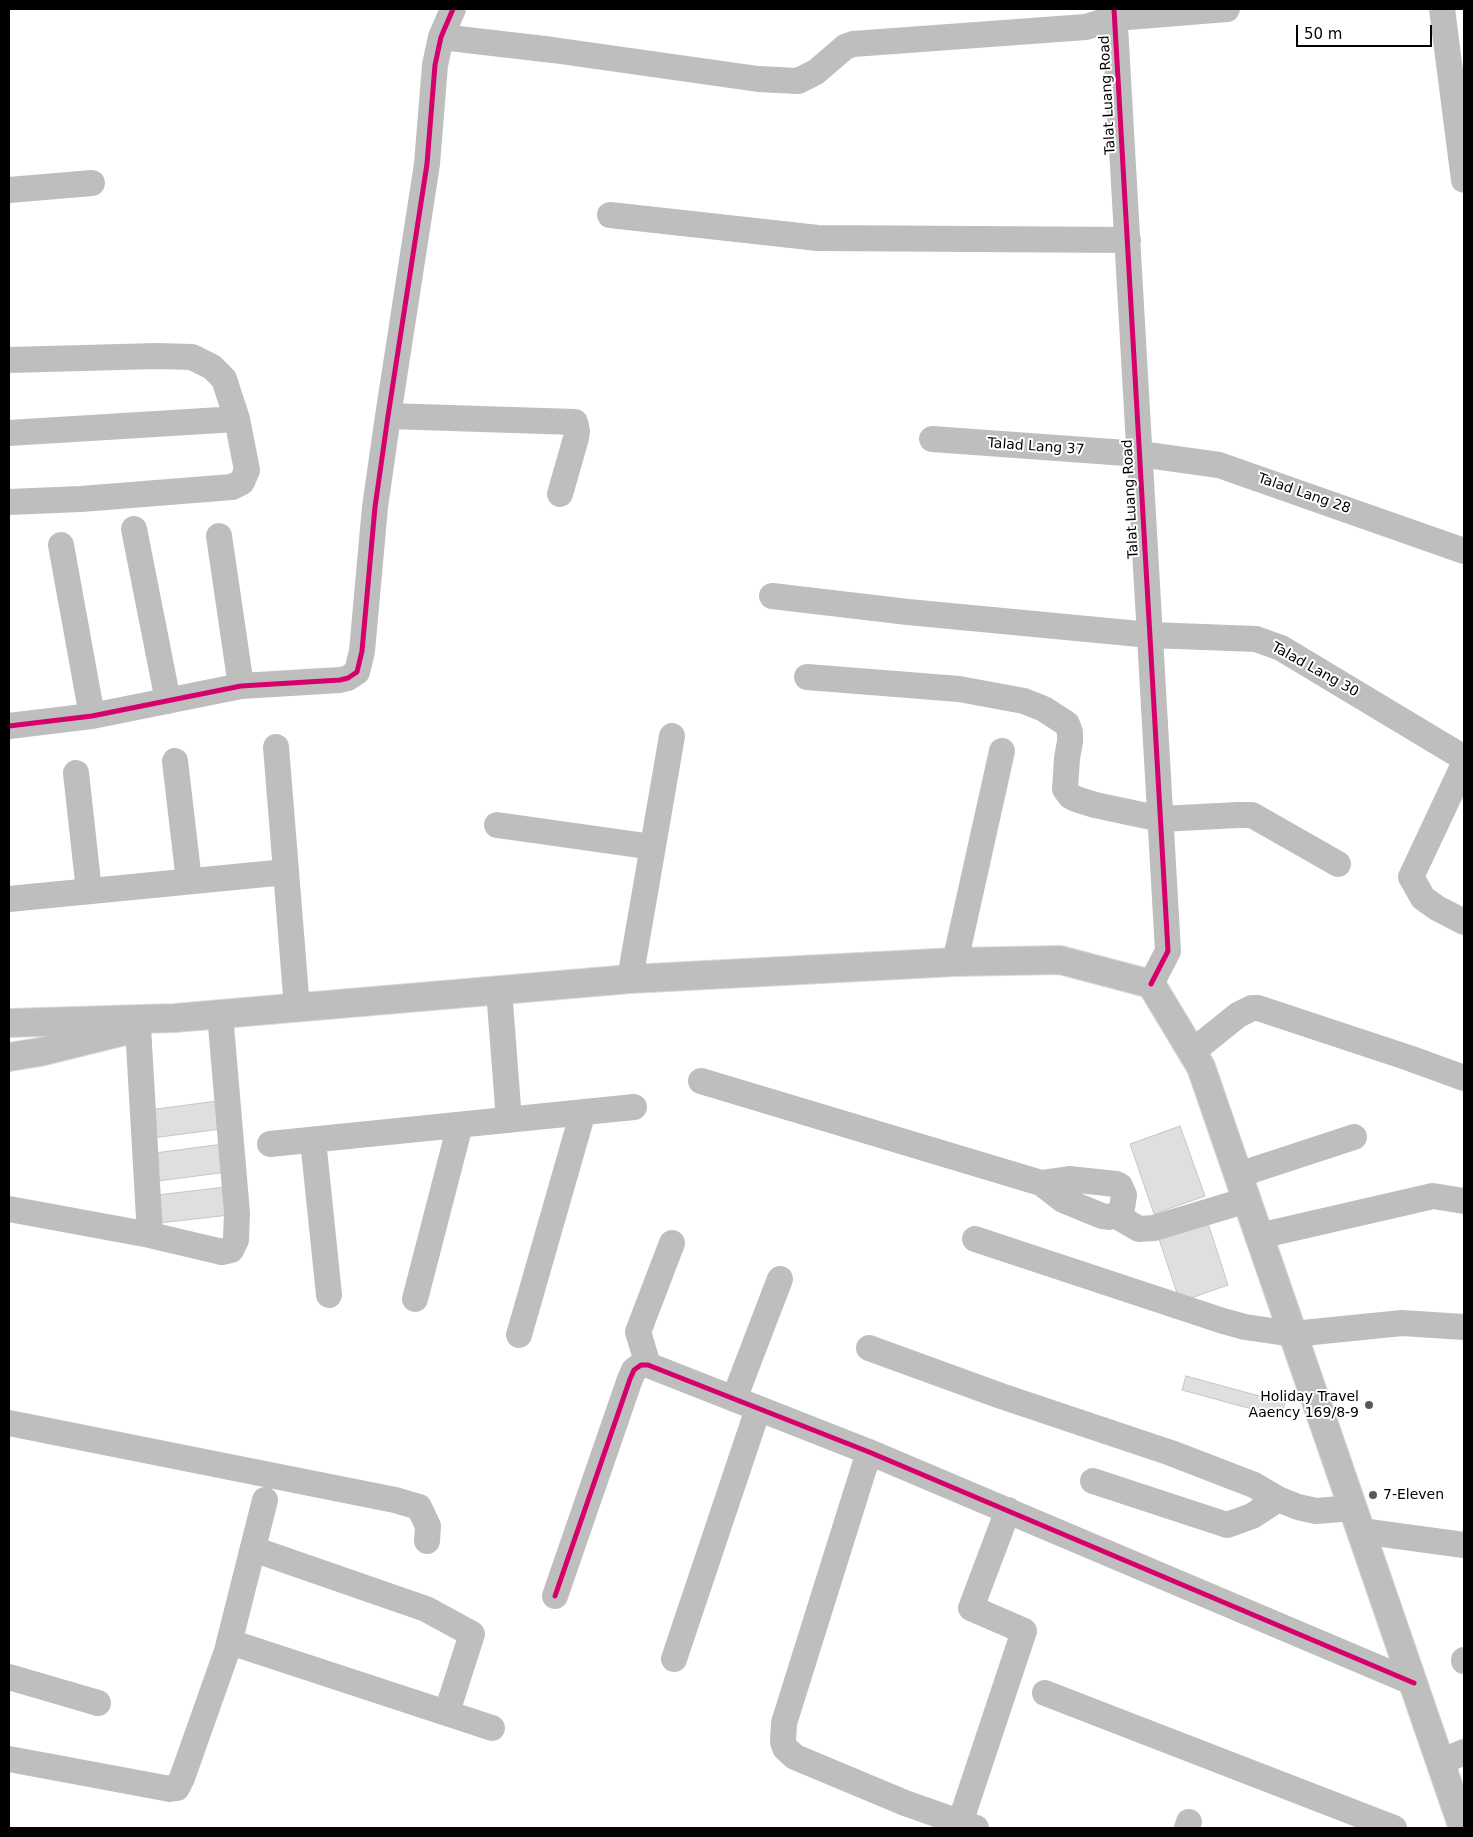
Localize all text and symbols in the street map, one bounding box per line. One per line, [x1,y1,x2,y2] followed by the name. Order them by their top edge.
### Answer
[1298,15,1434,47] scale bar
[1304,25,1342,43] text: 50 m
[1096,35,1120,155] street label: Talat Luang Road
[987,435,1085,459] street label: Talad Lang 37
[1119,439,1143,559] street label: Talat Luang Road
[1255,470,1353,518] street label: Talad Lang 28
[1268,639,1362,701] street label: Talad Lang 30
[1249,1389,1359,1421] place label: Holiday Travel Aaency 169/8-9
[1363,1399,1375,1411] marker: Holiday Travel Aaency 169/8-9
[1383,1487,1444,1503] place label: 7-Eleven
[1367,1489,1379,1501] marker: 7-Eleven

